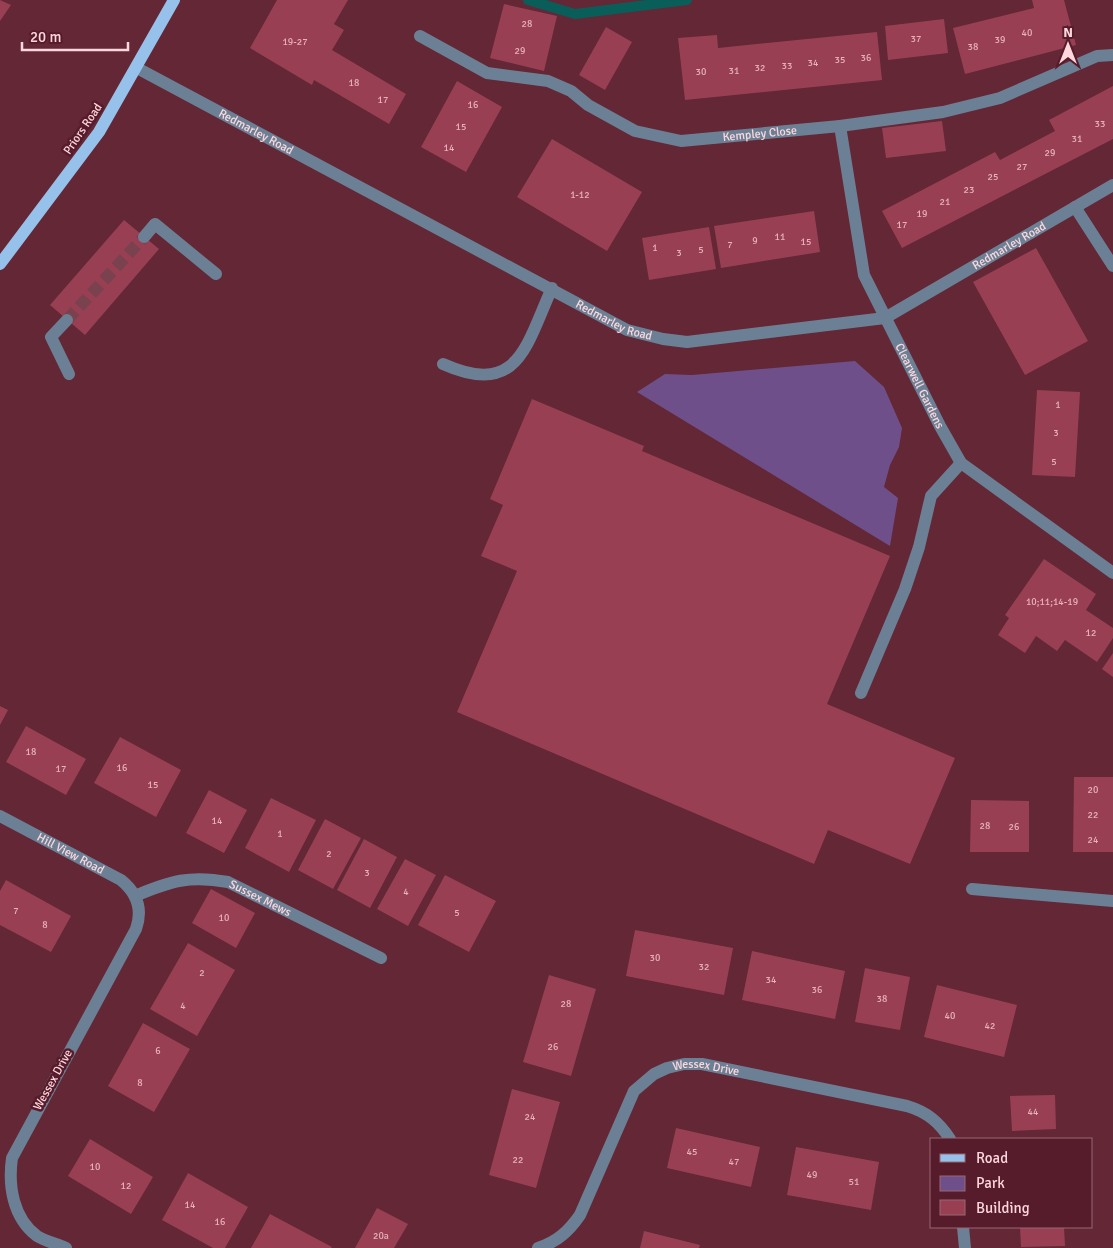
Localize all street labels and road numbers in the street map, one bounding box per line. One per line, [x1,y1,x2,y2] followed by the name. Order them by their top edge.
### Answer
[60,100,106,158] street label: Priors Road
[216,106,296,158] street label: Redmarley Road
[722,123,798,145] street label: Kempley Close
[970,218,1049,273] street label: Redmarley Road
[573,296,654,344] street label: Redmarley Road
[892,341,948,431] street label: Clearwell Gardens
[34,829,107,877] street label: Hill View Road
[227,876,294,920] street label: Sussex Mews
[30,1047,76,1113] street label: Wessex Drive
[671,1057,741,1079] street label: Wessex Drive

